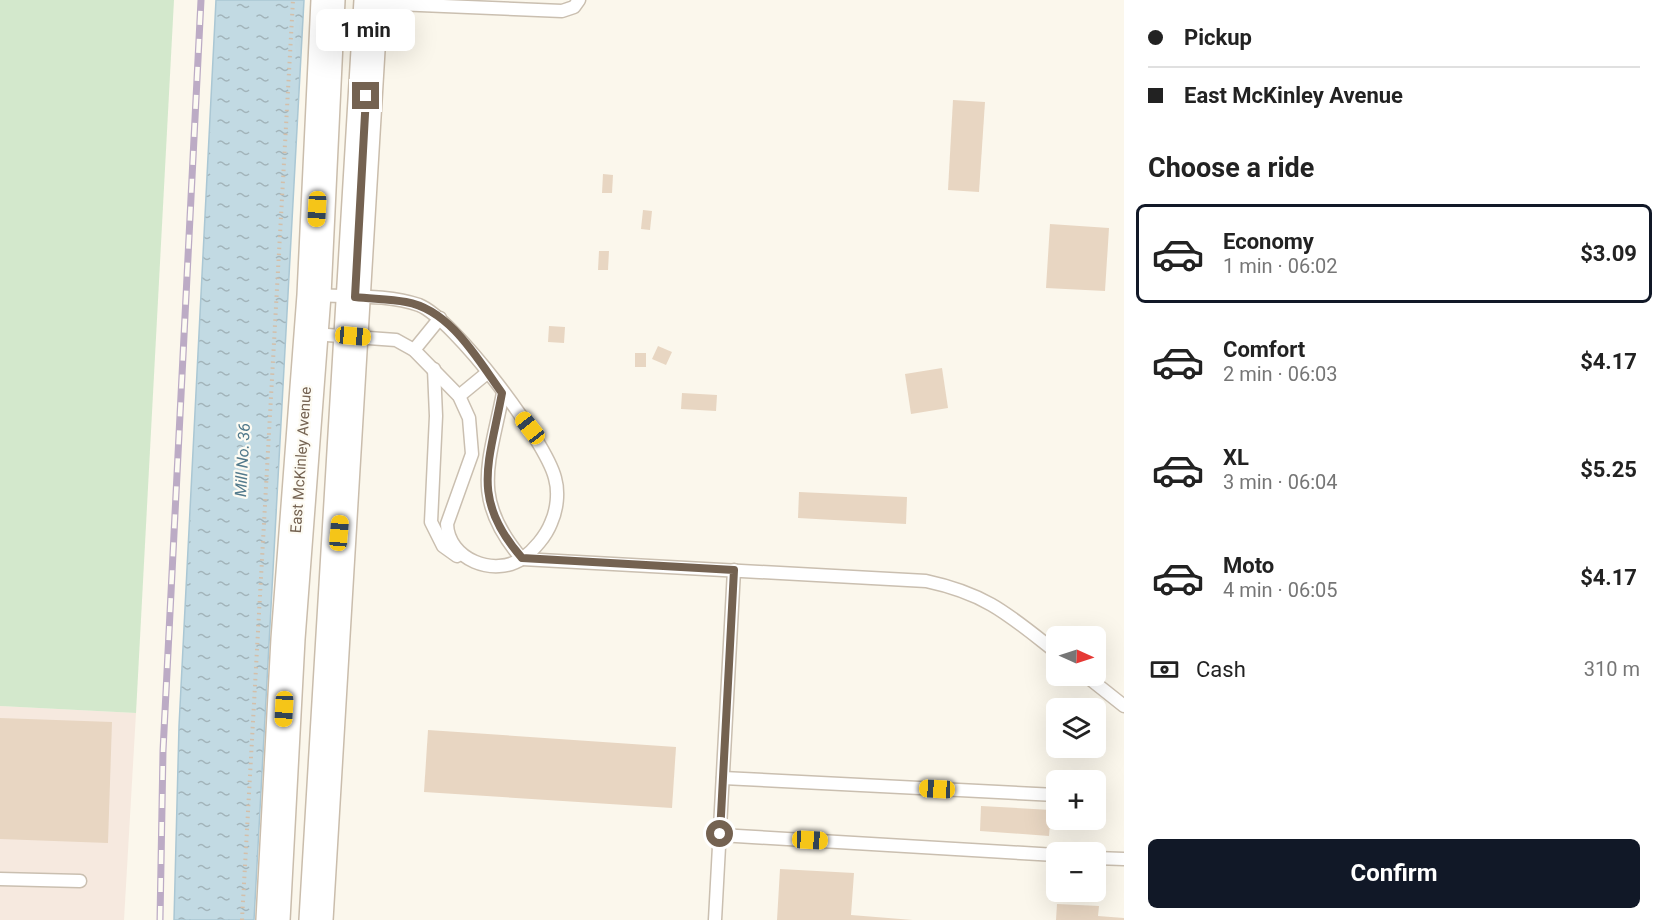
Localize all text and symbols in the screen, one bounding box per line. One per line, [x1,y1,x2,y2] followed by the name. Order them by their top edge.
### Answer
[316,9,416,51] callout: 1 min
[340,18,391,42] text: 1 min
[1184,25,1252,50] text: Pickup
[352,82,379,109] route end
[1184,83,1403,108] text: East McKinley Avenue
[1148,152,1314,184] text: Choose a ride
[307,191,327,227] car
[1151,227,1205,281] icon: car
[1223,229,1314,254] text: Economy
[1580,241,1637,266] text: $3.09
[1223,254,1338,278] text: 1 min · 06:02
[334,325,372,347] car
[1151,335,1205,389] icon: car
[1223,337,1305,362] text: Comfort
[1580,349,1637,374] text: $4.17
[1223,362,1338,386] text: 2 min · 06:03
[287,386,315,534] street label: East McKinley Avenue
[512,408,548,448] car
[231,422,254,498] water label: Mill No. 36
[1151,443,1205,497] icon: car
[1223,445,1249,470] text: XL
[1580,457,1637,482] text: $5.25
[1223,470,1338,494] text: 3 min · 06:04
[328,514,350,552] car
[1151,551,1205,605] icon: car
[1223,553,1274,578] text: Moto
[1580,565,1637,590] text: $4.17
[1223,578,1338,602] text: 4 min · 06:05
[1046,626,1106,686] north arrow
[1046,626,1106,902] map controls
[1148,653,1181,686] icon: cash
[1196,657,1246,682] text: Cash
[1584,657,1640,681] text: 310 m
[274,691,294,727] car
[1046,698,1106,758] button: layers
[1046,770,1106,830] button: +
[919,779,955,799] car
[706,820,733,847] route start
[792,830,828,850] car
[1148,839,1640,908] button: Confirm
[1046,842,1106,902] button: −

